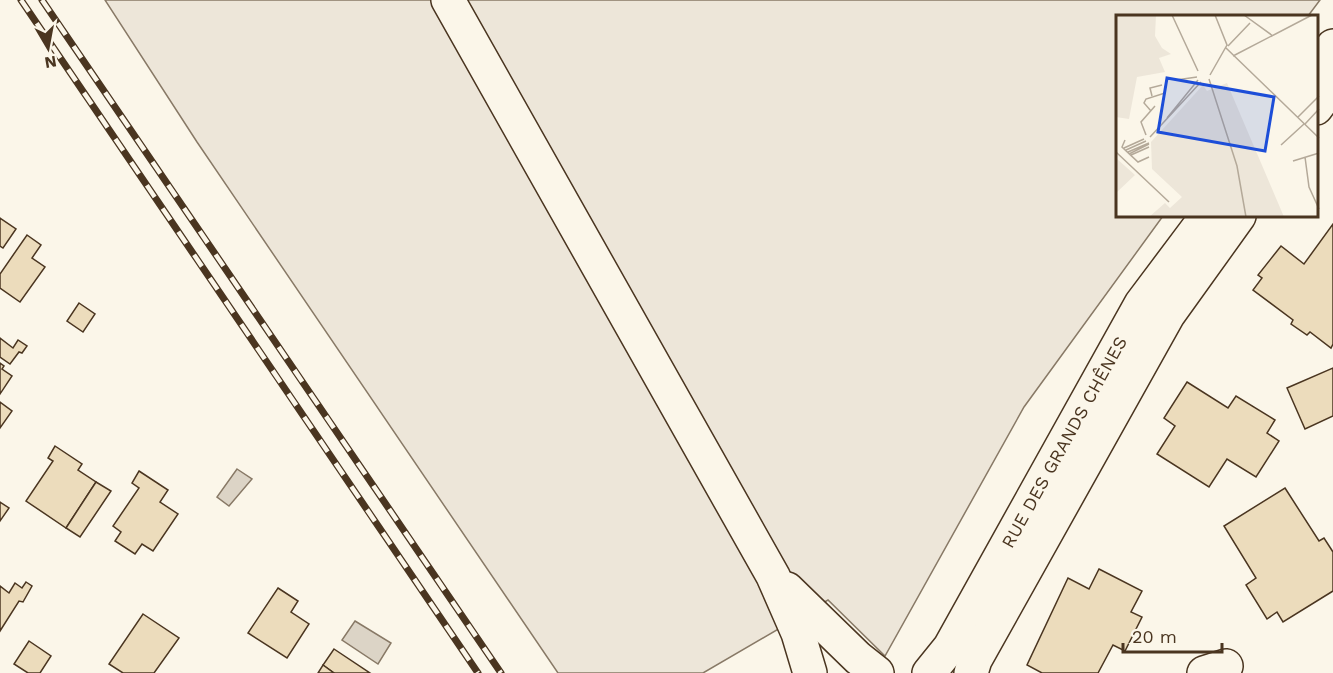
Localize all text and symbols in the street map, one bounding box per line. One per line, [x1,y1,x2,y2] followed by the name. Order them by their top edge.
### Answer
[1116,15,1318,218] inset map
[18,18,78,78] north arrow
[43,52,58,73] text: N
[997,333,1131,551] street label: RUE DES GRANDS CHÊNES
[1123,616,1222,654] scale bar
[1132,626,1177,647] text: 20 m

